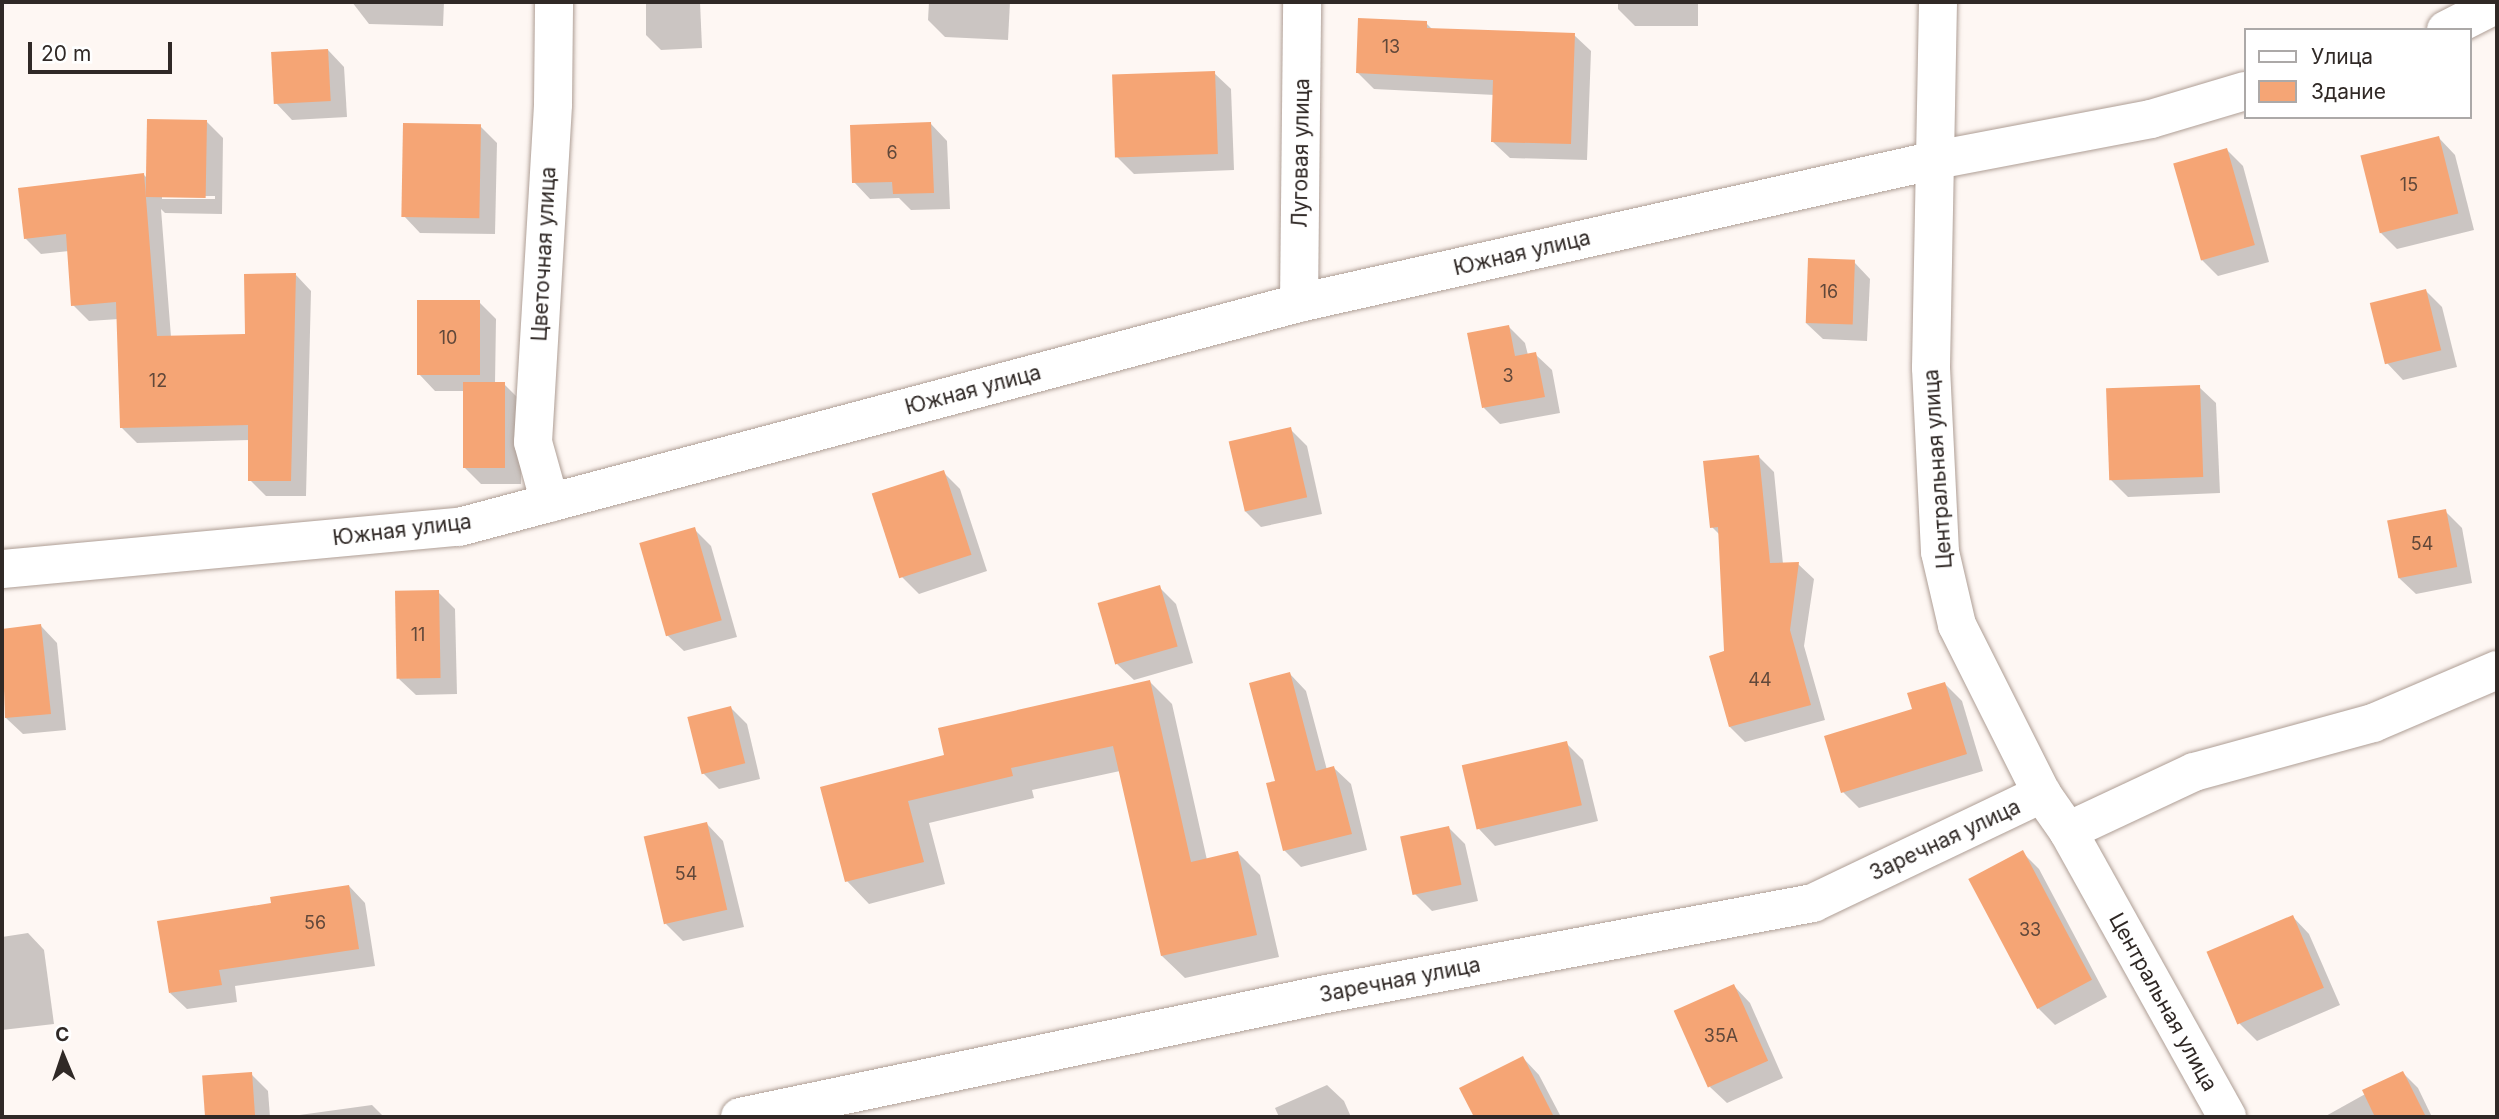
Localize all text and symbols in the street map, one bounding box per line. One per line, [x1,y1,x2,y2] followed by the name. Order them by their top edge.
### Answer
[32,28,175,72] scale bar
[2244,28,2471,119] legend
[1382,36,1400,58] house number: 13
[41,41,91,66] text: 20 m
[2311,44,2373,69] text: Улица
[1287,78,1315,228] street label: Луговая улица
[2311,79,2386,104] text: Здание
[886,142,898,164] house number: 6
[527,166,561,342] street label: Цветочная улица
[2400,174,2418,196] house number: 15
[1451,225,1593,281] street label: Южная улица
[1820,281,1838,303] house number: 16
[439,327,457,349] house number: 10
[902,360,1044,420] street label: Южная улица
[1502,365,1514,387] house number: 3
[1918,368,1958,570] street label: Центральная улица
[149,370,167,392] house number: 12
[331,509,473,551] street label: Южная улица
[2411,533,2433,555] house number: 54
[411,624,425,646] house number: 11
[1748,669,1772,691] house number: 44
[1866,794,2024,886] street label: Заречная улица
[675,863,697,885] house number: 54
[2103,908,2223,1096] street label: Центральная улица
[304,912,326,934] house number: 56
[2019,919,2041,941] house number: 33
[1317,952,1483,1008] street label: Заречная улица
[28,1021,98,1091] north arrow
[55,1023,70,1046] text: С
[1704,1025,1738,1047] house number: 35А

